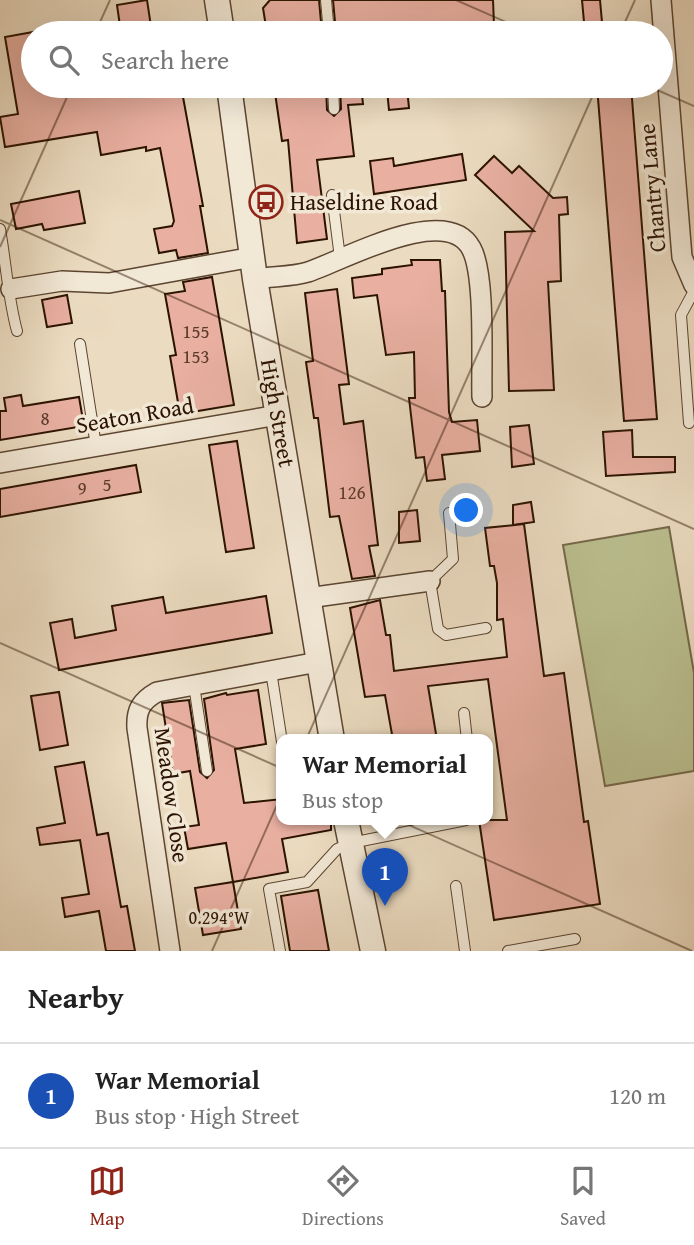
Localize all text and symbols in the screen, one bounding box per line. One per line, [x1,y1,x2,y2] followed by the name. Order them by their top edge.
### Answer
[21,21,673,98] search box
[101,40,229,79] text: Search here
[45,41,83,79] icon: search
[629,122,674,254] street label: Chantry Lane
[247,183,285,221] bus stop icon: Haseldine Road
[290,185,439,218] place label: Haseldine Road
[182,317,210,345] house number: 155
[182,342,210,370] house number: 153
[253,356,304,470] street label: High Street
[74,388,197,441] street label: Seaton Road
[40,404,50,432] house number: 8
[102,470,112,498] house number: 5
[77,474,87,502] house number: 9
[338,478,366,506] house number: 126
[449,493,483,527] your location
[147,725,198,865] street label: Meadow Close
[276,734,493,825] popup
[302,744,467,783] text: War Memorial
[302,783,383,816] text: Bus stop
[362,848,408,906] pin: 1
[189,904,250,931] text: 0.294°W
[28,975,124,1019] text: Nearby
[95,1060,260,1099] text: War Memorial
[45,1079,57,1112] text: 1
[609,1079,666,1112] text: 120 m
[95,1099,299,1132] text: Bus stop · High Street
[88,1162,126,1232] tab: Map
[302,1162,384,1232] tab: Directions
[560,1162,606,1232] tab: Saved

